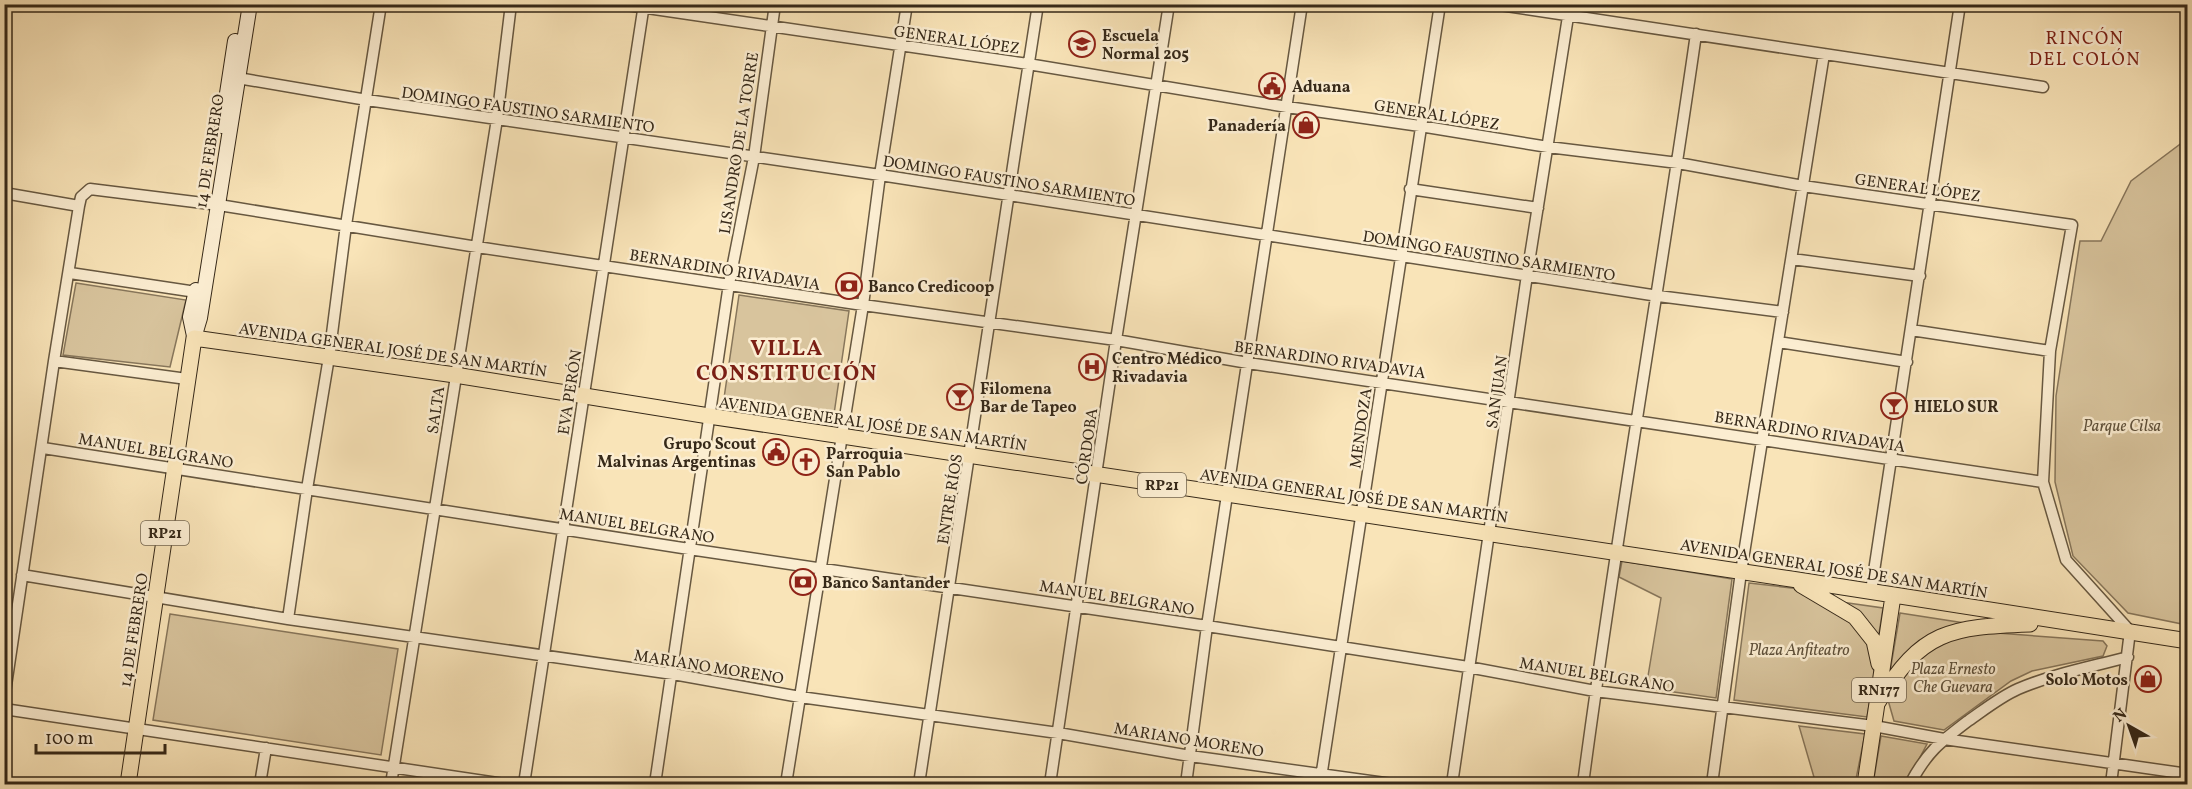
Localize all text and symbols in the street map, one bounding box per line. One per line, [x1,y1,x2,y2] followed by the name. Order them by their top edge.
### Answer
[892,21,1021,61] street label: GENERAL LÓPEZ
[1102,26,1189,66] place label: Escuela Normal 205
[2029,27,2141,73] district label: RINCÓN DEL COLÓN
[1067,29,1097,59] school or university icon: Escuela Normal 205
[715,51,765,236] street label: LISANDRO DE LA TORRE
[1257,71,1287,101] public building icon: Aduana
[1292,77,1351,99] place label: Aduana
[400,82,656,140] street label: DOMINGO FAUSTINO SARMIENTO
[191,92,231,210] street label: 14 DE FEBRERO
[1372,95,1501,137] street label: GENERAL LÓPEZ
[1291,110,1321,140] shop icon: Panadería
[1208,116,1286,138] place label: Panadería
[881,151,1137,213] street label: DOMINGO FAUSTINO SARMIENTO
[1853,169,1982,209] street label: GENERAL LÓPEZ
[1361,226,1617,288] street label: DOMINGO FAUSTINO SARMIENTO
[628,245,822,297] street label: BERNARDINO RIVADAVIA
[834,271,864,301] bank icon: Banco Credicoop
[868,277,994,299] place label: Banco Credicoop
[237,318,548,384] street label: AVENIDA GENERAL JOSÉ DE SAN MARTÍN
[696,334,878,390] district label: VILLA CONSTITUCIÓN
[1233,337,1427,385] street label: BERNARDINO RIVADAVIA
[553,348,589,437] street label: EVA PERÓN
[1112,349,1222,389] place label: Centro Médico Rivadavia
[1077,352,1107,382] hospital icon: Centro Médico Rivadavia
[1482,354,1514,430] street label: SAN JUAN
[980,379,1077,419] place label: Filomena Bar de Tapeo
[945,382,975,412] bar icon: Filomena Bar de Tapeo
[423,385,451,436] street label: SALTA
[1345,387,1379,470] street label: MENDOZA
[1879,391,1909,421] bar icon: HIELO SUR
[717,392,1028,458] street label: AVENIDA GENERAL JOSÉ DE SAN MARTÍN
[1914,397,1999,419] place label: HIELO SUR
[1072,407,1104,486] street label: CÓRDOBA
[1713,407,1907,459] street label: BERNARDINO RIVADAVIA
[2083,416,2162,438] park label: Parque Cilsa
[77,429,235,475] street label: MANUEL BELGRANO
[597,434,756,474] place label: Grupo Scout Malvinas Argentinas
[761,437,791,467] public building icon: Grupo Scout Malvinas Argentinas
[826,444,903,484] place label: Parroquia San Pablo
[791,447,821,477] church icon: Parroquia San Pablo
[933,452,969,546] street label: ENTRE RÍOS
[1198,464,1509,530] street label: AVENIDA GENERAL JOSÉ DE SAN MARTÍN
[1138,473,1186,497] road number: RP21
[558,504,716,550] street label: MANUEL BELGRANO
[141,521,189,545] road number: RP21
[1679,535,1989,605] street label: AVENIDA GENERAL JOSÉ DE SAN MARTÍN
[788,567,818,597] bank icon: Banco Santander
[115,571,155,689] street label: 14 DE FEBRERO
[822,573,951,595] place label: Banco Santander
[1038,576,1196,622] street label: MANUEL BELGRANO
[1748,640,1850,662] park label: Plaza Anfiteatro
[632,645,786,691] street label: MARIANO MORENO
[1518,653,1676,699] street label: MANUEL BELGRANO
[1910,659,1996,699] park label: Plaza Ernesto Che Guevara
[2133,664,2163,694] shop icon: Solo Motos
[2045,670,2128,692] place label: Solo Motos
[1852,678,1906,702] road number: RN177
[2099,696,2159,756] north arrow
[2109,704,2132,728] text: N
[36,717,165,755] scale bar
[1112,718,1266,764] street label: MARIANO MORENO
[45,727,94,752] text: 100 m

